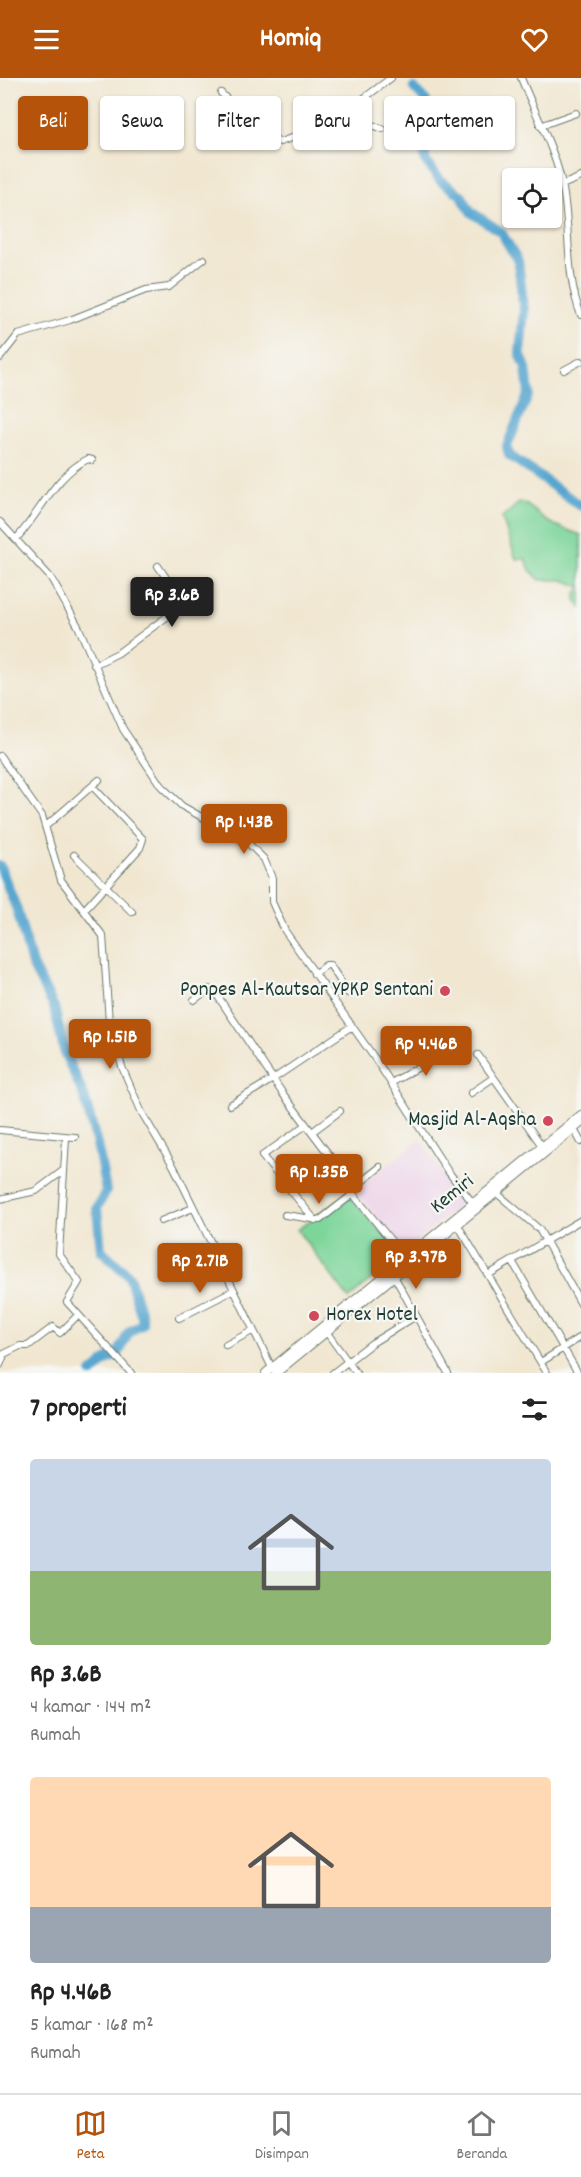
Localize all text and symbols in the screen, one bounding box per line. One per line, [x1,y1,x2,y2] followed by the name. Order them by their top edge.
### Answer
[260,20,321,59] text: Homiq
[30,23,63,56] icon: menu
[518,23,551,56] icon: heart
[18,96,88,150] chip: Beli
[100,96,184,150] chip: Sewa
[196,96,281,150] chip: Filter
[293,96,372,150] chip: Baru
[384,96,515,150] chip: Apartemen
[502,168,562,228] map controls
[502,168,562,228] button: locate
[117,577,227,628] pin: Rp 3.6B
[144,582,200,610] text: Rp 3.6B
[182,804,306,855] pin: Rp 1.43B
[215,809,273,837] text: Rp 1.43B
[180,976,433,1006] place label: Ponpes Al-Kautsar YPKP Sentani
[438,984,452,998] marker: Ponpes Al-Kautsar YPKP Sentani
[48,1019,172,1070] pin: Rp 1.51B
[83,1024,137,1052] text: Rp 1.51B
[364,1026,488,1077] pin: Rp 4.46B
[395,1031,457,1059] text: Rp 4.46B
[408,1106,537,1136] place label: Masjid Al-Aqsha
[541,1114,555,1128] marker: Masjid Al-Aqsha
[257,1154,381,1205] pin: Rp 1.35B
[290,1159,348,1187] text: Rp 1.35B
[425,1168,482,1222] street label: Kemiri
[354,1239,478,1290] pin: Rp 3.97B
[138,1243,262,1294] pin: Rp 2.71B
[385,1244,447,1272] text: Rp 3.97B
[171,1248,229,1276] text: Rp 2.71B
[326,1301,418,1331] place label: Horex Hotel
[307,1309,321,1323] marker: Horex Hotel
[30,1391,127,1428] text: 7 properti
[518,1393,551,1426] icon: filters
[237,1498,345,1606] icon: home
[30,1657,102,1694] text: Rp 3.6B
[30,1694,151,1722] text: 4 kamar · 144 m²
[30,1722,81,1750] text: Rumah
[237,1816,345,1924] icon: home
[30,1975,112,2012] text: Rp 4.46B
[30,2012,154,2040] text: 5 kamar · 168 m²
[30,2040,81,2068] text: Rumah
[74,2107,107,2166] tab: Peta
[255,2107,309,2166] tab: Disimpan
[457,2107,507,2166] tab: Beranda

